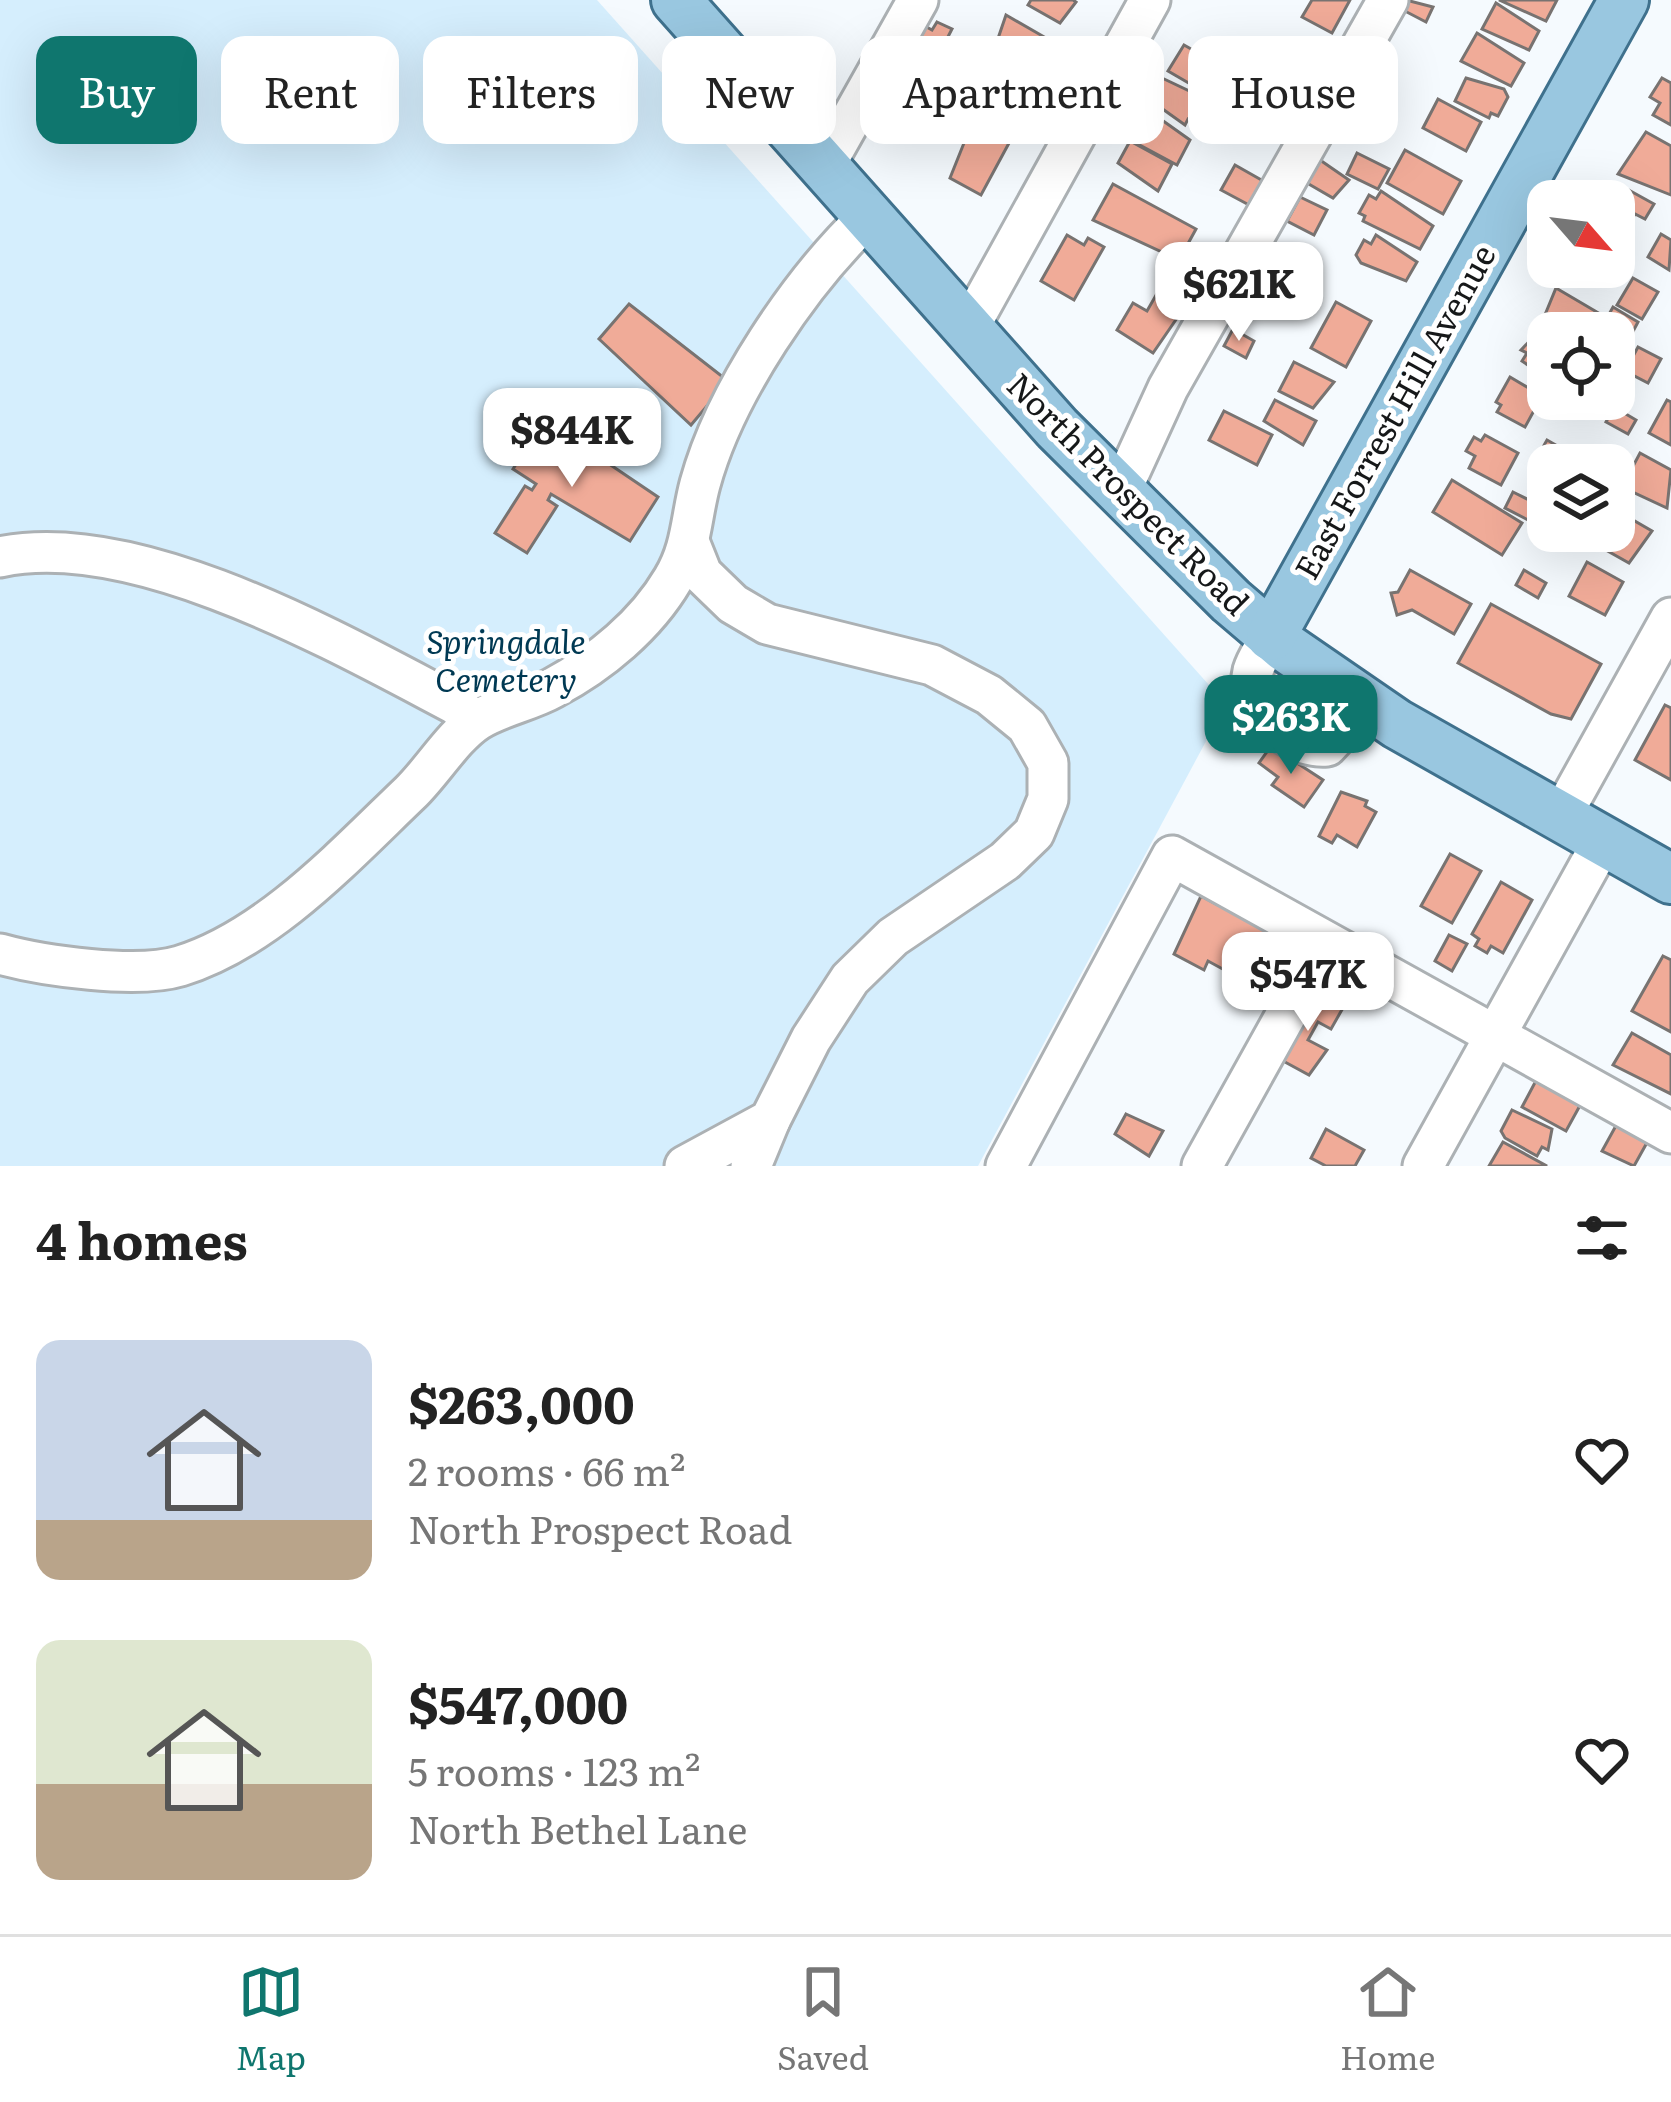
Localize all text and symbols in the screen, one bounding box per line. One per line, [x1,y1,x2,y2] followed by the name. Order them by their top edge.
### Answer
[36,36,197,144] chip: Buy
[221,36,399,144] chip: Rent
[423,36,638,144] chip: Filters
[662,36,836,144] chip: New
[860,36,1164,144] chip: Apartment
[1188,36,1398,144] chip: House
[1527,180,1635,288] north arrow
[1527,180,1635,552] map controls
[1280,234,1505,587] street label: East Forrest Hill Avenue
[1155,242,1323,344] pin: $621K
[1182,252,1296,310] text: $621K
[1527,312,1635,420] button: locate
[997,360,1262,625] street label: North Prospect Road
[488,388,656,490] pin: $844K
[510,398,634,456] text: $844K
[1527,444,1635,552] button: layers
[426,615,586,702] park label: Springdale Cemetery
[1207,675,1375,777] pin: $263K
[1231,685,1351,743] text: $263K
[1224,932,1392,1034] pin: $547K
[1249,942,1367,1000] text: $547K
[36,1200,248,1276] text: 4 homes
[1569,1205,1635,1271] icon: filters
[408,1364,635,1440] text: $263,000
[132,1388,276,1532] icon: home
[1569,1427,1635,1493] icon: heart
[408,1440,686,1498] text: 2 rooms · 66 m²
[408,1498,792,1556] text: North Prospect Road
[408,1664,628,1740] text: $547,000
[132,1688,276,1832] icon: home
[1569,1727,1635,1793] icon: heart
[408,1740,701,1798] text: 5 rooms · 123 m²
[408,1798,747,1856] text: North Bethel Lane
[236,1959,306,2080] tab: Map
[777,1959,869,2080] tab: Saved
[1340,1959,1435,2080] tab: Home

